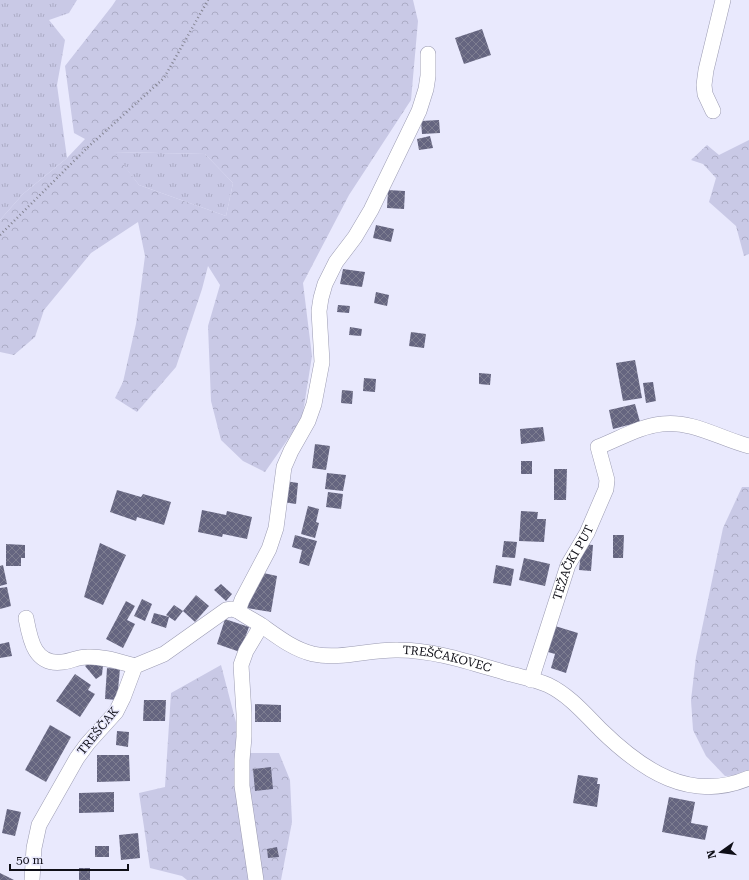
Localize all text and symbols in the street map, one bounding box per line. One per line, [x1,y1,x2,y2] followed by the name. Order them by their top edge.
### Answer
[550,523,597,602] street label: TEŽAČKI PUT
[402,643,494,675] street label: TREŠČAKOVEC
[75,704,122,758] street label: TREŠČAK
[701,832,741,872] north arrow
[10,846,128,872] scale bar
[704,848,719,860] text: N
[16,853,43,867] text: 50 m

